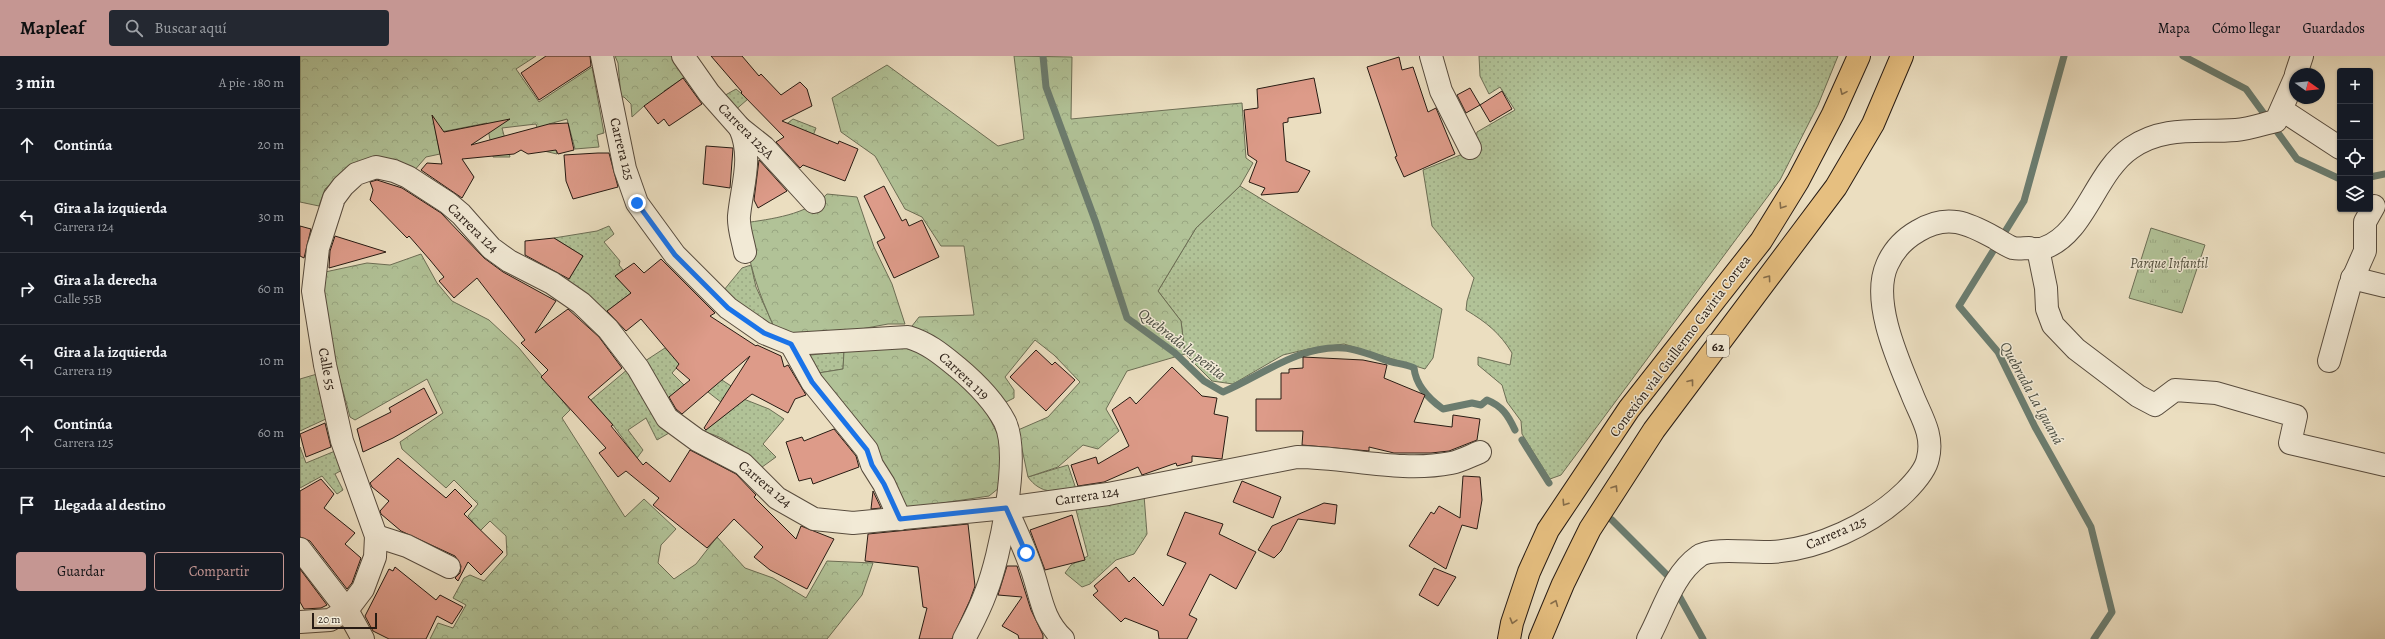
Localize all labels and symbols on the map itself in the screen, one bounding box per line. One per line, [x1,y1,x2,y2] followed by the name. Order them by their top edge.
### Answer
[2289,68,2325,104] north arrow
[1840,87,1848,95] one-way arrow
[714,99,779,164] street label: Carrera 125A
[605,116,639,182] street label: Carrera 125
[628,194,646,212] route end
[443,199,503,257] street label: Carrera 124
[1779,202,1787,209] one-way arrow
[1605,251,1755,441] street label: Conexión vial Guillermo Gaviria Correa
[2130,254,2208,273] park label: Parque Infantil
[1763,275,1771,282] one-way arrow
[1134,304,1230,385] water label: Quebrada la peñita
[1707,335,1729,357] road number: 62
[1995,338,2069,448] water label: Quebrada La Iguaná
[314,346,340,392] street label: Calle 55
[935,348,993,404] street label: Carrera 119
[1686,380,1693,387] one-way arrow
[734,456,796,512] street label: Carrera 124
[1054,482,1120,510] street label: Carrera 124
[1611,485,1618,492] one-way arrow
[1563,499,1570,506] one-way arrow
[1803,512,1869,554] street label: Carrera 125
[1017,544,1035,562] route start
[1550,599,1558,607] one-way arrow
[312,611,377,630] scale bar
[1509,618,1518,625] one-way arrow

